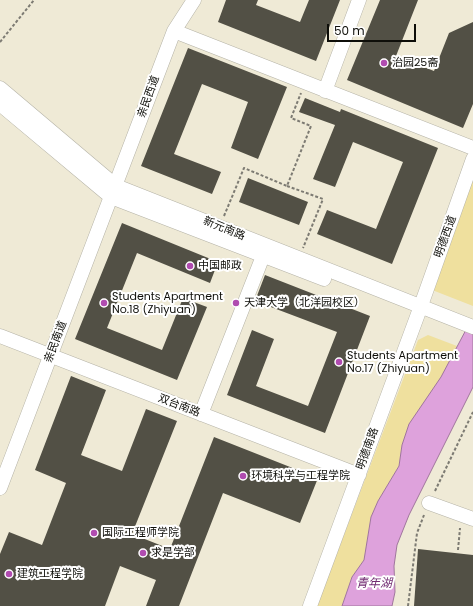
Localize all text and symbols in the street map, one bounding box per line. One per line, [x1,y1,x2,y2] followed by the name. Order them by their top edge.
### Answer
[329,16,418,42] scale bar
[334,22,365,39] text: 50 m
[392,56,438,70] place label: 治园25斋
[379,58,389,68] marker: 治园25斋
[135,74,163,120] street label: 亲民西道
[432,214,460,260] street label: 明德西道
[201,215,247,243] street label: 新元南路
[198,259,242,273] place label: 中国邮政
[185,261,195,271] marker: 中国邮政
[112,290,223,316] place label: Students Apartment No.18 (Zhiyuan)
[244,296,365,310] place label: 天津大学（北洋园校区）
[99,298,109,308] marker: Students Apartment No.18 (Zhiyuan)
[231,298,241,308] marker: 天津大学（北洋园校区）
[42,319,70,365] street label: 亲民南道
[347,349,458,375] place label: Students Apartment No.17 (Zhiyuan)
[334,357,344,367] marker: Students Apartment No.17 (Zhiyuan)
[156,392,202,420] street label: 双台南路
[354,426,382,472] street label: 明德南路
[251,469,350,483] place label: 环境科学与工程学院
[238,471,248,481] marker: 环境科学与工程学院
[102,526,179,540] place label: 国际工程师学院
[89,528,99,538] marker: 国际工程师学院
[151,546,195,560] place label: 求是学部
[138,548,148,558] marker: 求是学部
[17,567,83,581] place label: 建筑工程学院
[4,569,14,579] marker: 建筑工程学院
[356,577,392,591] water label: 青年湖

